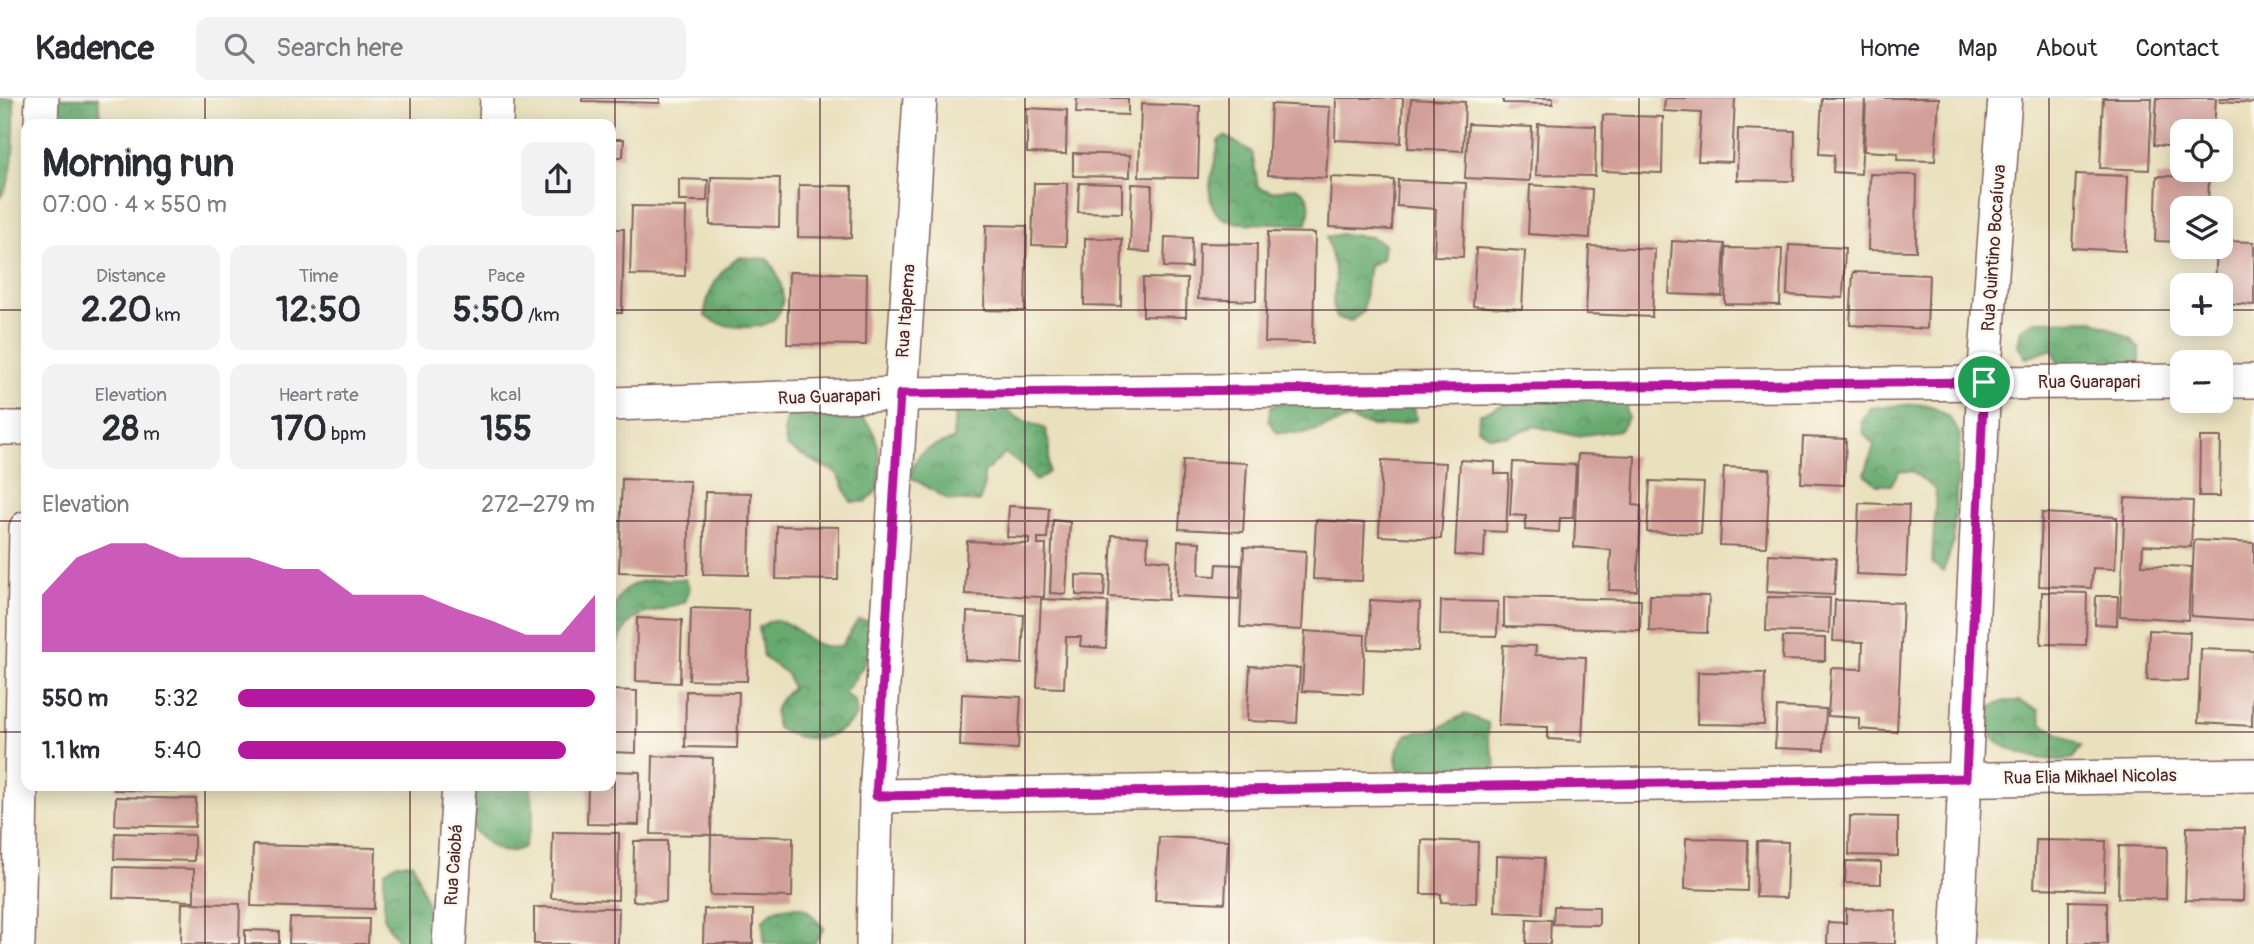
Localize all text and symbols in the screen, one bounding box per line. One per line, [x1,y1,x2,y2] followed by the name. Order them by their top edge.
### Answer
[196,17,686,80] search box
[35,28,154,69] text: Kadence
[220,29,258,67] icon: search
[276,32,403,64] text: Search here
[1859,34,1920,63] text: Home
[1958,34,1998,63] text: Map
[2036,34,2098,63] text: About
[2136,34,2219,63] text: Contact
[2170,119,2233,413] map controls
[2170,119,2233,182] button: locate
[42,140,234,188] text: Morning run
[521,142,595,216] button: share
[1977,164,2011,332] street label: Rua Quintino Bocaíuva
[42,190,227,219] text: 07:00 · 4 × 550 m
[2170,196,2233,259] button: layers
[891,263,921,359] street label: Rua Itapema
[96,264,166,288] text: Distance
[299,264,338,288] text: Time
[487,264,525,288] text: Pace
[2170,273,2233,336] button: +
[81,288,152,332] text: 2.20
[276,288,361,332] text: 12:50
[453,288,524,332] text: 5:50
[152,303,181,327] text: km
[524,303,560,327] text: /km
[2170,350,2233,413] button: −
[1954,352,2014,412] pin
[1965,363,2003,401] icon: arrive
[2038,371,2140,394] street label: Rua Guarapari
[95,383,167,407] text: Elevation
[278,383,359,407] text: Heart rate
[491,383,522,407] text: kcal
[777,384,881,410] street label: Rua Guarapari
[102,407,139,451] text: 28
[271,407,327,451] text: 170
[480,407,532,451] text: 155
[139,422,160,446] text: m
[327,422,366,446] text: bpm
[42,490,130,519] text: Elevation
[481,490,595,519] text: 272–279 m
[42,684,108,713] text: 550 m
[154,684,198,713] text: 5:32
[42,736,100,765] text: 1.1 km
[154,736,202,765] text: 5:40
[2003,764,2177,790] street label: Rua Elia Mikhael Nicolas
[440,824,468,906] street label: Rua Caiobá

